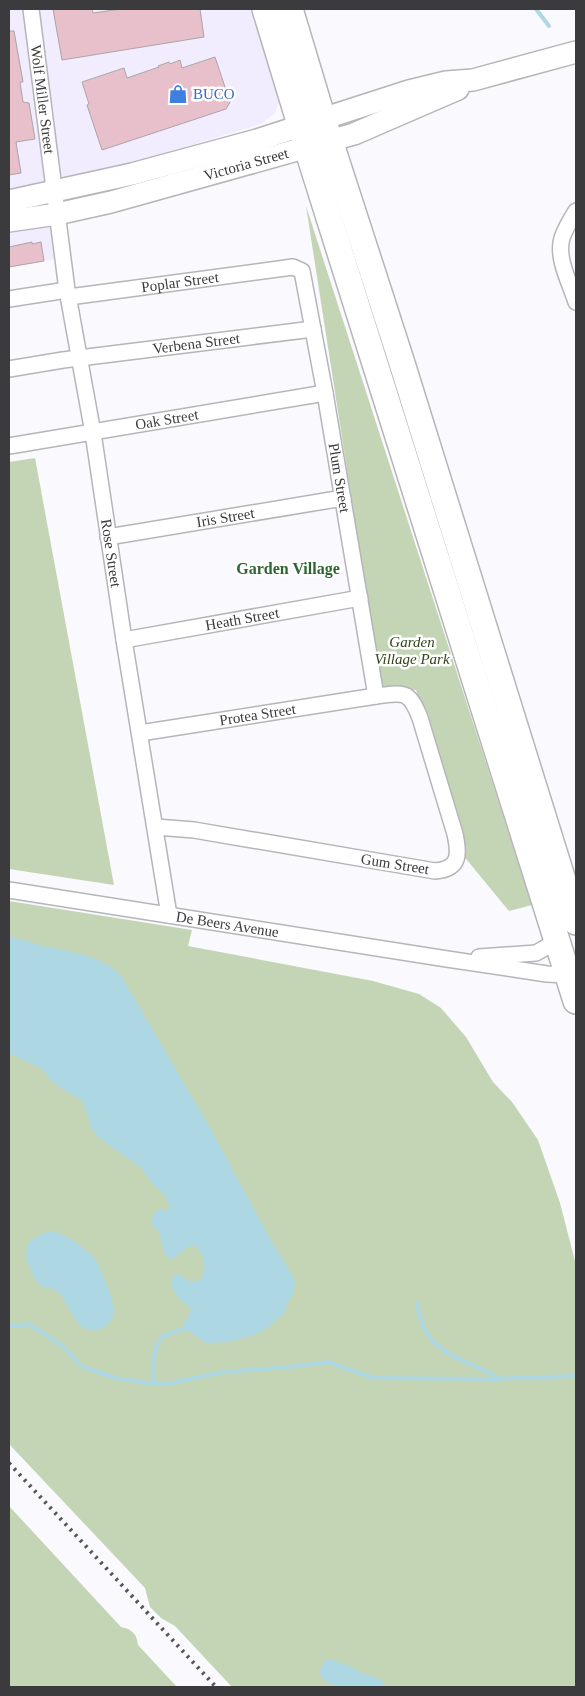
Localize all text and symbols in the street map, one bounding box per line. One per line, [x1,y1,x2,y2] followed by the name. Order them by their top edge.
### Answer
[28,44,58,156] street label: Wolf Miller Street
[167,83,189,105] shop icon: BUCO
[193,86,235,102] place label: BUCO
[202,145,291,184] street label: Victoria Street
[140,269,221,295] street label: Poplar Street
[152,330,242,357] street label: Verbena Street
[134,406,200,433] street label: Oak Street
[326,442,353,515] street label: Plum Street
[195,505,257,530] street label: Iris Street
[98,518,124,589] street label: Rose Street
[236,560,340,578] district label: Garden Village
[204,604,281,633] street label: Heath Street
[374,634,450,667] park label: Garden Village Park
[218,701,298,728] street label: Protea Street
[360,851,431,877] street label: Gum Street
[175,908,280,940] street label: De Beers Avenue

